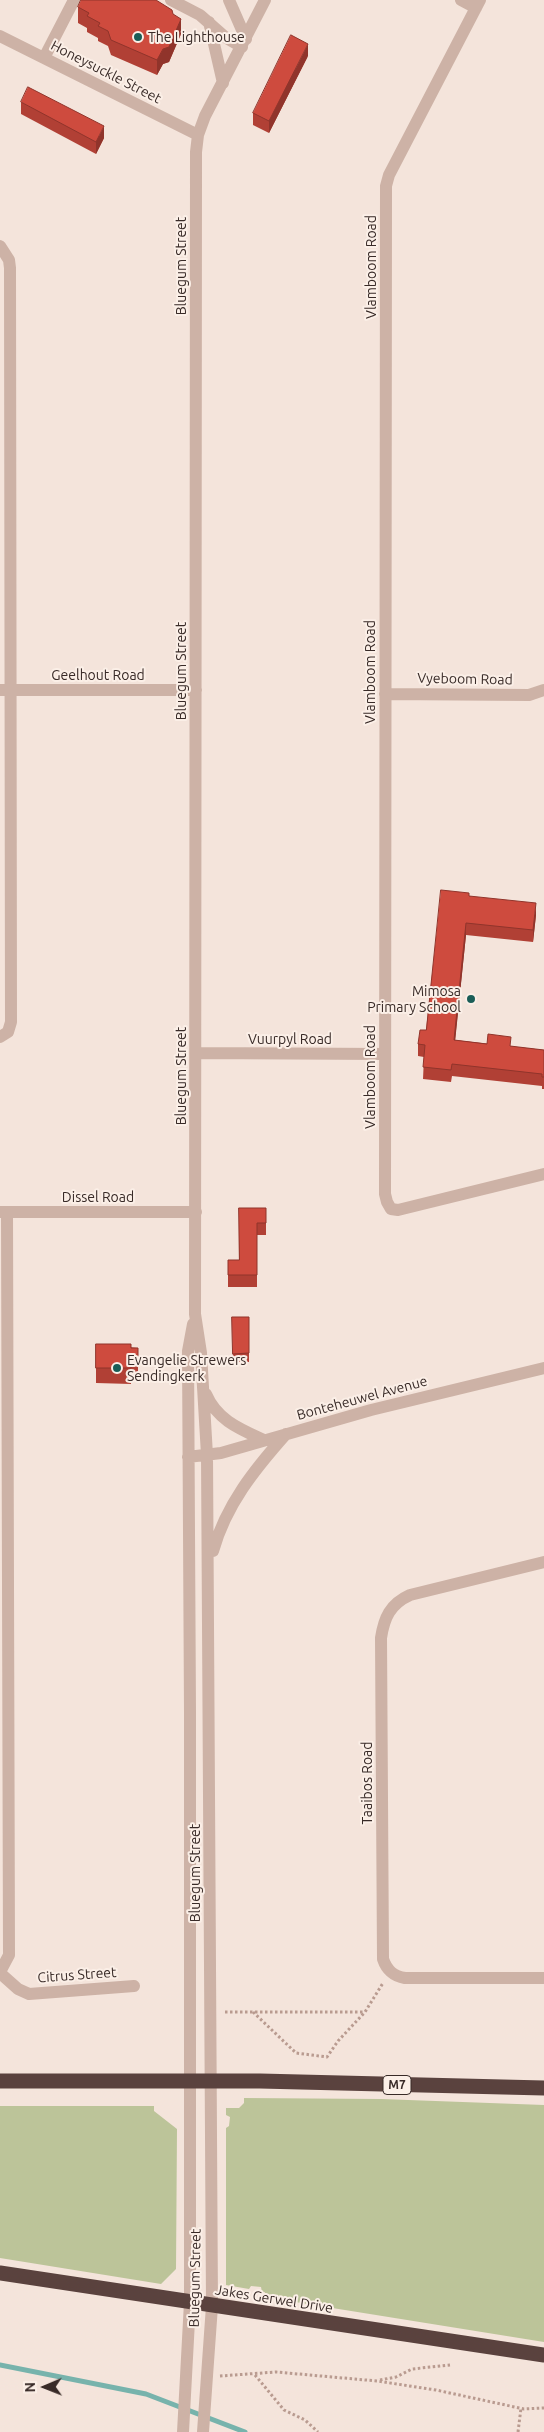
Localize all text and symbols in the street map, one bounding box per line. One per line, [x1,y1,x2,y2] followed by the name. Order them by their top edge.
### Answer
[148,29,245,45] place label: The Lighthouse
[132,31,144,43] marker: The Lighthouse
[48,37,164,107] street label: Honeysuckle Street
[363,215,379,319] street label: Vlamboom Road
[173,217,189,315] street label: Bluegum Street
[362,620,378,724] street label: Vlamboom Road
[173,622,189,720] street label: Bluegum Street
[51,667,145,683] street label: Geelhout Road
[417,670,513,688] street label: Vyeboom Road
[367,983,461,1016] place label: Mimosa Primary School
[465,993,477,1005] marker: Mimosa Primary School
[362,1025,378,1129] street label: Vlamboom Road
[173,1027,189,1125] street label: Bluegum Street
[248,1031,332,1047] street label: Vuurpyl Road
[62,1189,134,1205] street label: Dissel Road
[127,1352,246,1384] place label: Evangelie Strewers Sendingkerk
[111,1362,123,1374] marker: Evangelie Strewers Sendingkerk
[295,1372,429,1424] street label: Bonteheuwel Avenue
[359,1742,375,1824] street label: Taaibos Road
[187,1824,203,1922] street label: Bluegum Street
[37,1964,117,1986] street label: Citrus Street
[383,2076,411,2094] road number: M7
[186,2229,204,2327] street label: Bluegum Street
[214,2281,334,2317] street label: Jakes Gerwel Drive
[20,2362,70,2412] north arrow
[22,2382,38,2393] text: N

